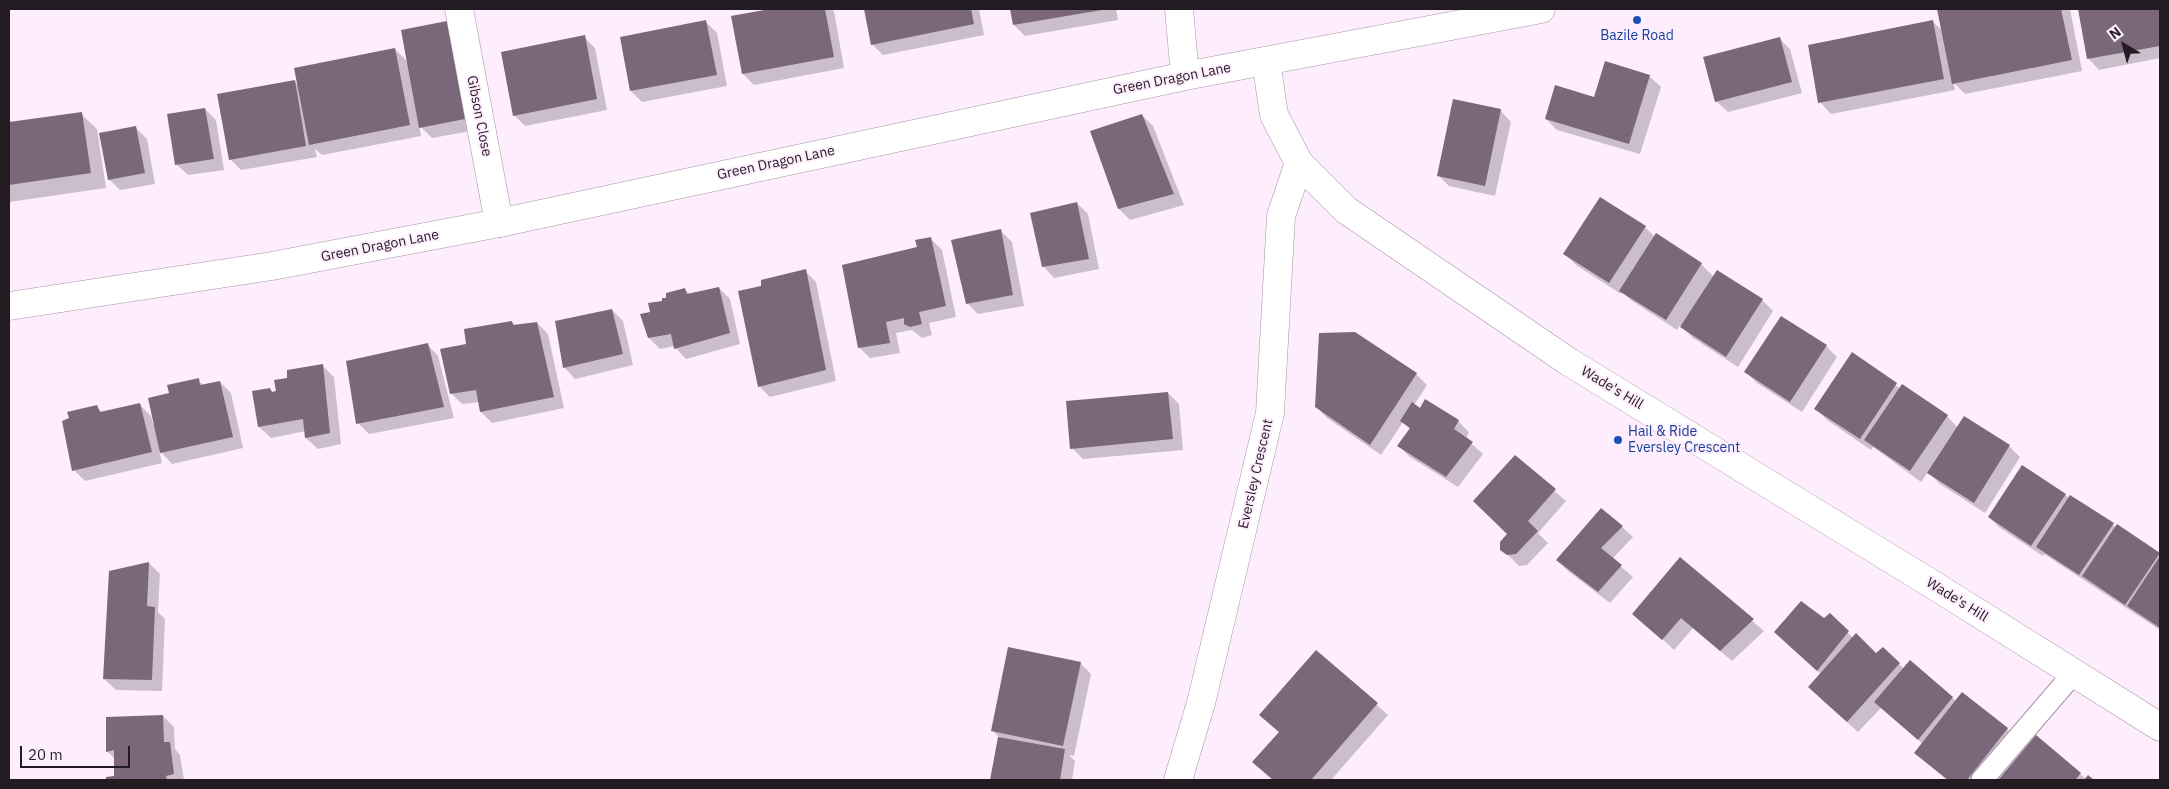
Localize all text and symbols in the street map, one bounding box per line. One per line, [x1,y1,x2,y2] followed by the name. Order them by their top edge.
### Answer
[1631,14,1643,26] marker: Bazile Road
[2099,20,2149,70] north arrow
[2106,23,2124,43] text: N
[1600,28,1674,44] place label: Bazile Road
[1112,59,1232,99] street label: Green Dragon Lane
[463,74,495,158] street label: Gibson Close
[716,142,836,184] street label: Green Dragon Lane
[320,226,440,266] street label: Green Dragon Lane
[1578,363,1646,413] street label: Wade's Hill
[1235,418,1277,530] street label: Eversley Crescent
[1628,424,1740,457] place label: Hail & Ride Eversley Crescent
[1612,434,1624,446] marker: Hail & Ride Eversley Crescent
[1923,574,1991,626] street label: Wade's Hill
[22,736,132,768] scale bar
[28,745,63,764] text: 20 m

